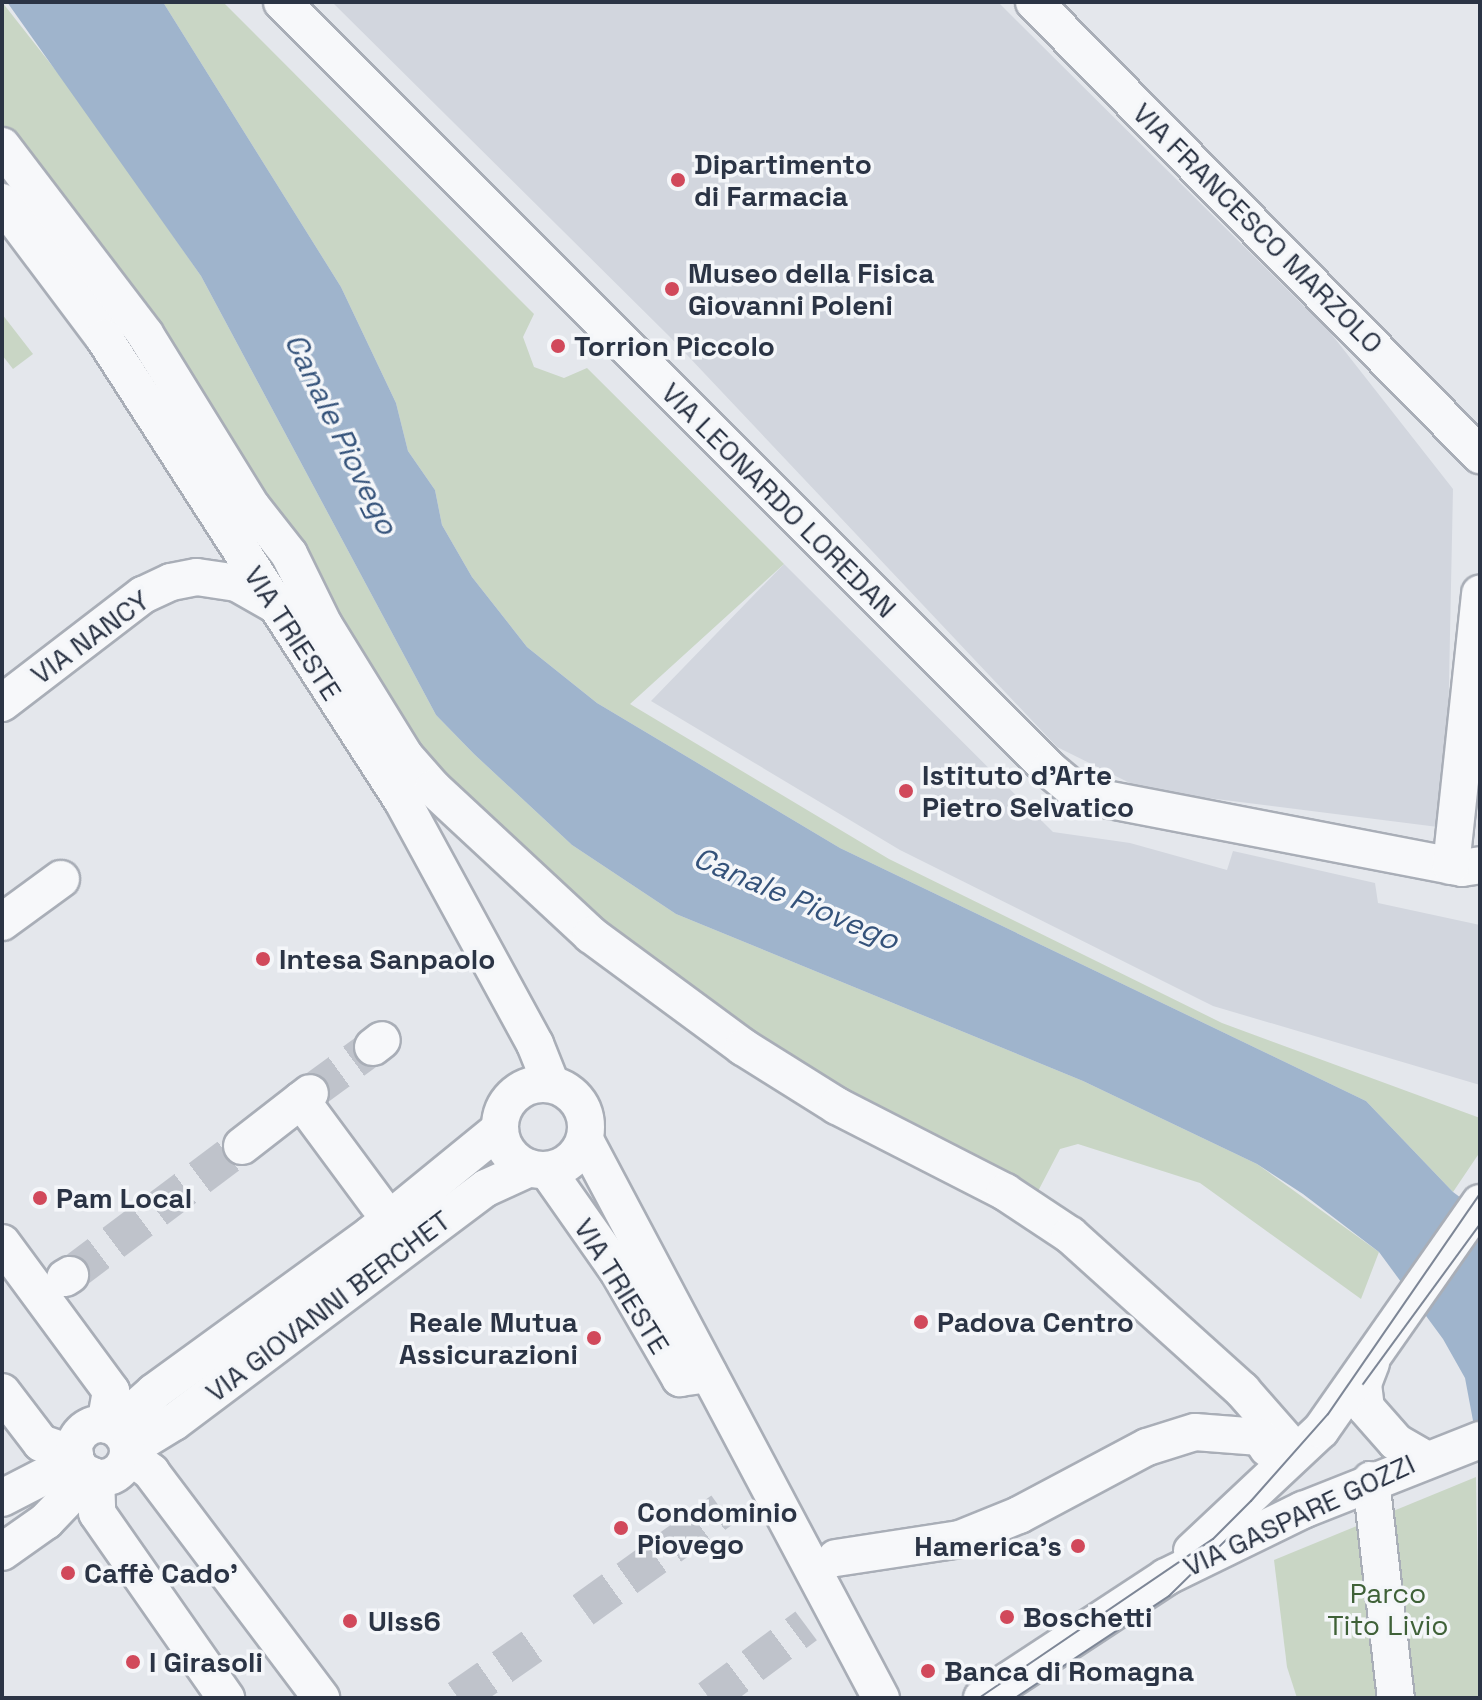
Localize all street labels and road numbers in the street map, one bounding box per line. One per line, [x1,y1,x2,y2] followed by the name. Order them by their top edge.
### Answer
[1126,96,1390,360] street label: VIA FRANCESCO MARZOLO
[654,375,904,625] street label: VIA LEONARDO LOREDAN
[237,559,349,707] street label: VIA TRIESTE
[24,583,156,691] street label: VIA NANCY
[199,1203,457,1409] street label: VIA GIOVANNI BERCHET
[567,1212,677,1360] street label: VIA TRIESTE
[1178,1447,1420,1583] street label: VIA GASPARE GOZZI

